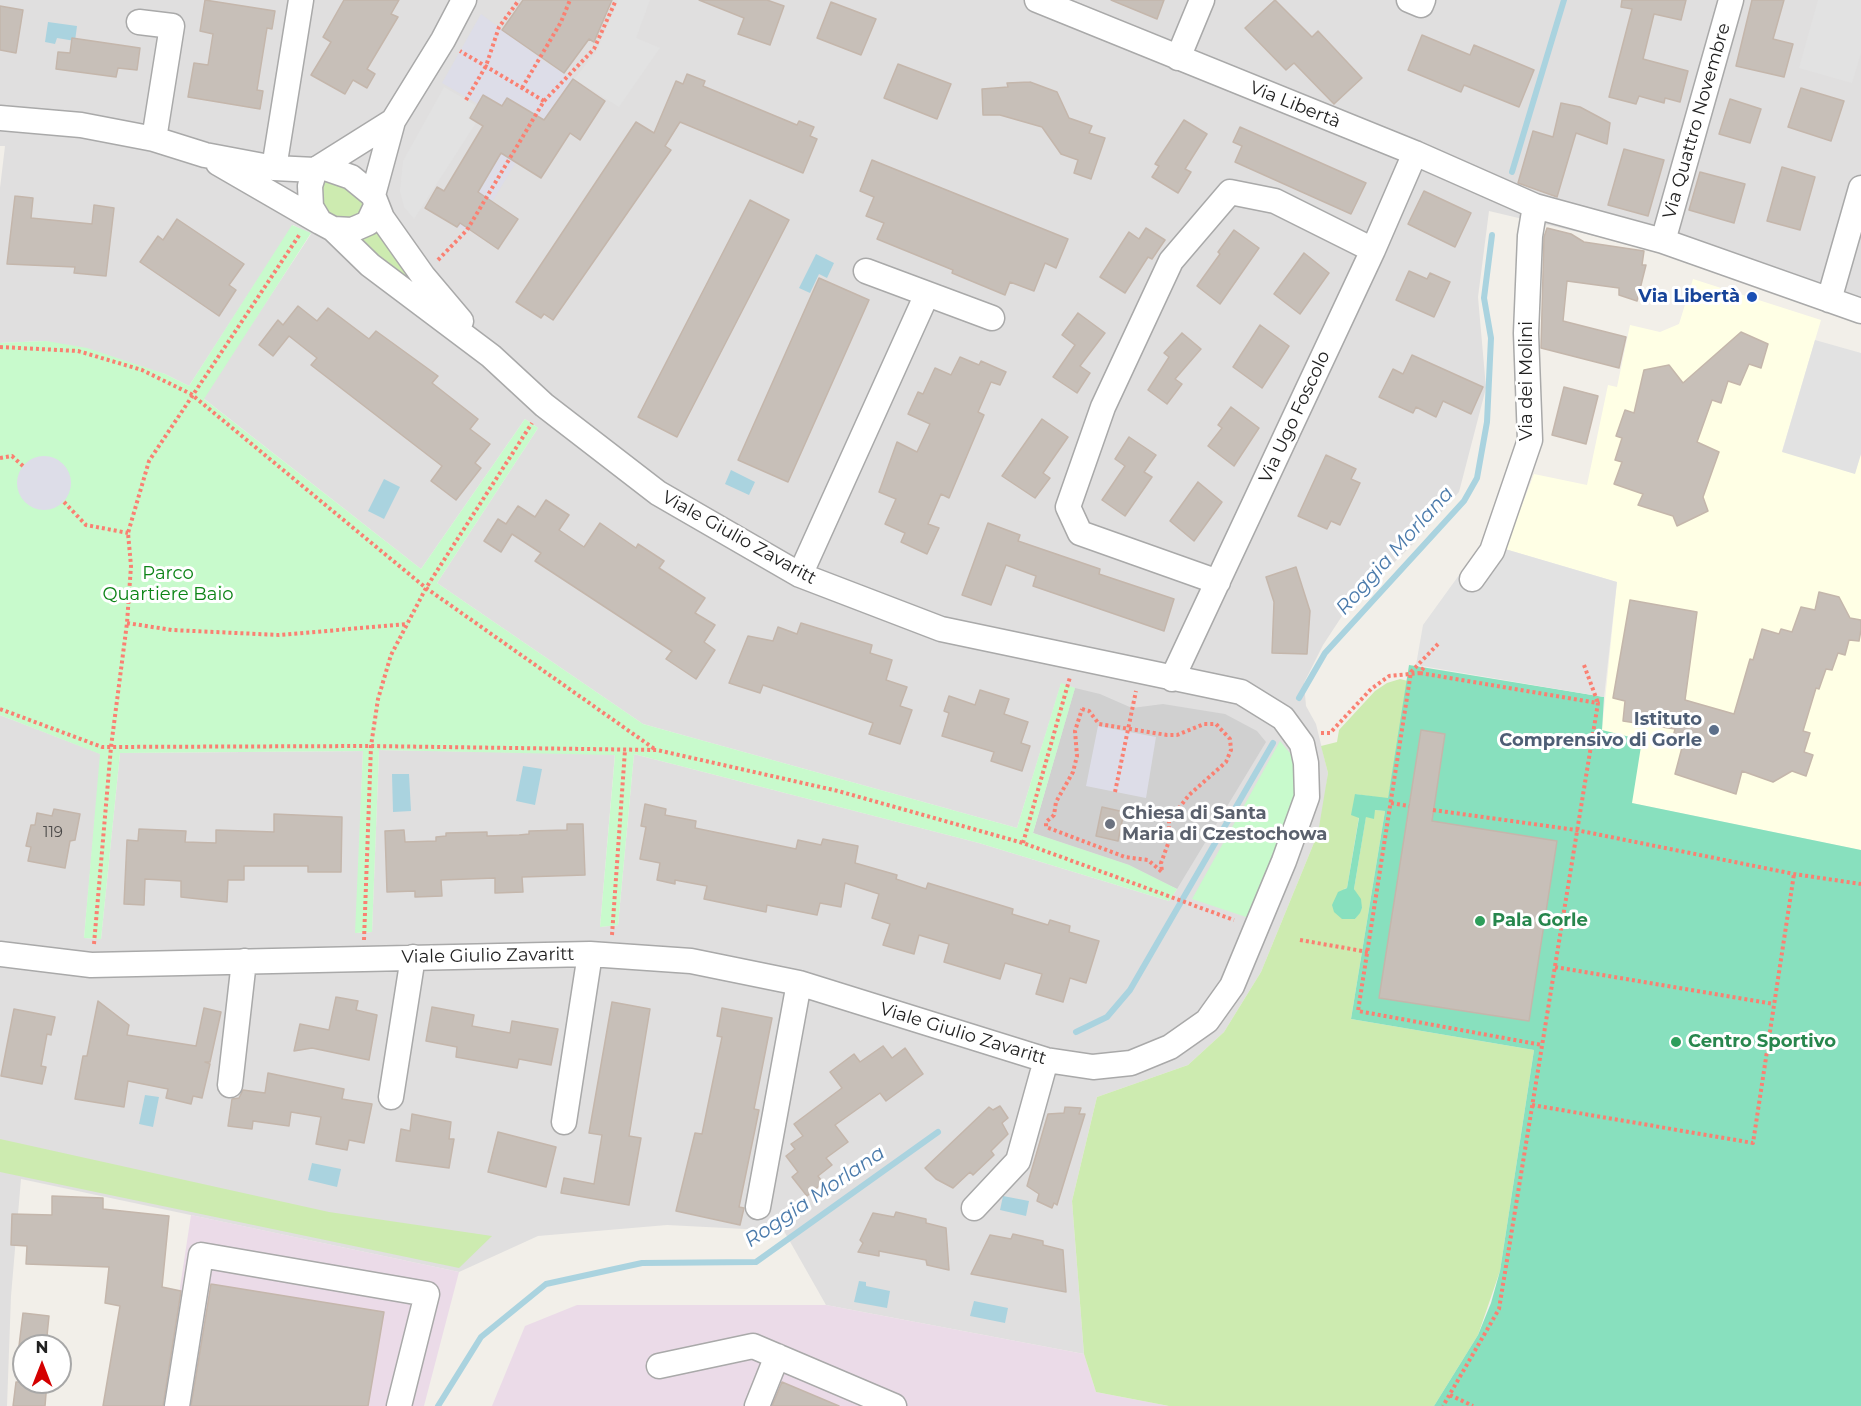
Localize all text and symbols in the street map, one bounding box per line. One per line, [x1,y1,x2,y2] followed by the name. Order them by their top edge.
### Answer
[1659,21,1735,221] street label: Via Quattro Novembre
[1246,77,1344,133] street label: Via Libertà
[1638,286,1740,308] place label: Via Libertà
[1745,290,1759,304] marker: Via Libertà
[1516,321,1538,441] street label: Via dei Molini
[1255,347,1335,487] street label: Via Ugo Foscolo
[1331,482,1459,620] water label: Roggia Morlana
[658,487,820,589] street label: Viale Giulio Zavaritt
[102,563,234,606] park label: Parco Quartiere Baio
[1499,709,1702,752] place label: Istituto Comprensivo di Gorle
[1707,723,1721,737] marker: Istituto Comprensivo di Gorle
[1122,803,1327,846] place label: Chiesa di Santa Maria di Czestochowa
[1103,817,1117,831] marker: Chiesa di Santa Maria di Czestochowa
[43,824,63,842] house number: 119
[1492,910,1588,932] place label: Pala Gorle
[1473,914,1487,928] marker: Pala Gorle
[401,944,575,968] street label: Viale Giulio Zavaritt
[877,998,1049,1070] street label: Viale Giulio Zavaritt
[1688,1031,1836,1053] place label: Centro Sportivo
[1669,1035,1683,1049] marker: Centro Sportivo
[740,1141,890,1253] water label: Roggia Morlana
[12,1334,72,1394] north arrow
[36,1338,48,1357] text: N

